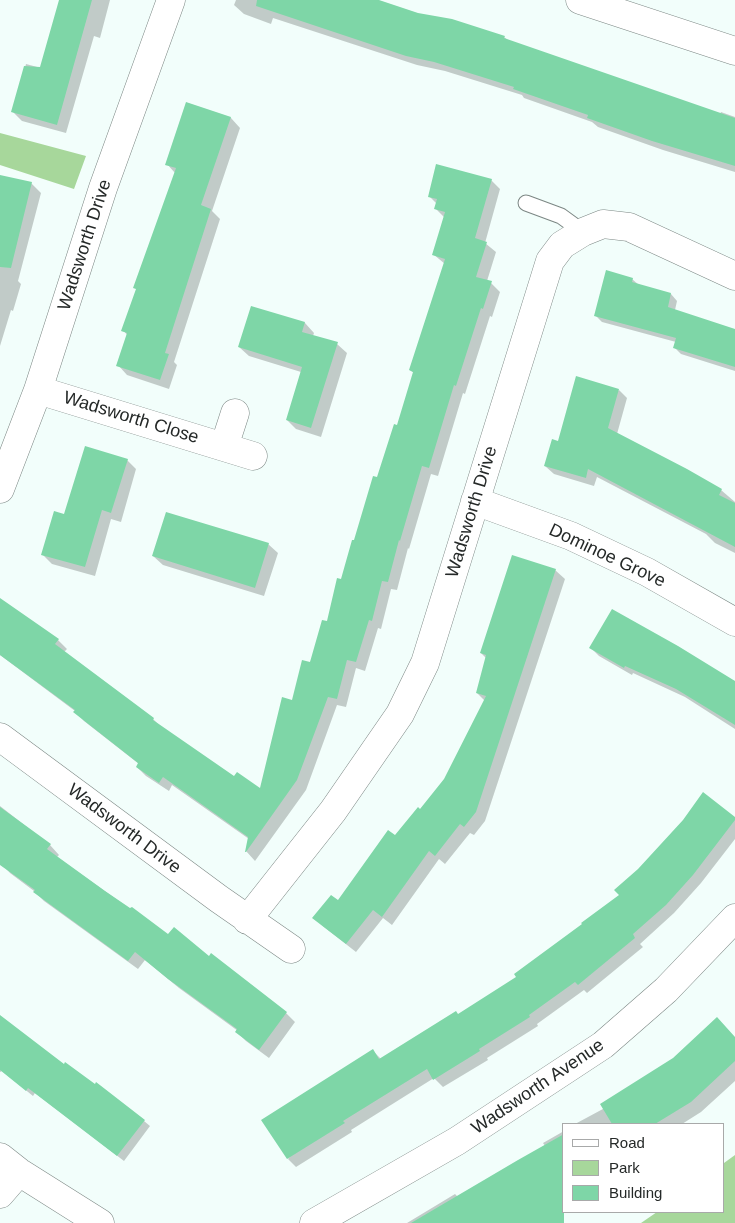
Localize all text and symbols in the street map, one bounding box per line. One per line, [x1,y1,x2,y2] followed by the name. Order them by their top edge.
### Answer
[54,177,116,313] street label: Wadsworth Drive
[61,387,201,449] street label: Wadsworth Close
[442,444,502,580] street label: Wadsworth Drive
[545,520,669,592] street label: Dominoe Grove
[63,779,185,879] street label: Wadsworth Drive
[468,1035,608,1139] street label: Wadsworth Avenue
[562,1123,725,1213] legend
[609,1134,645,1151] text: Road
[609,1159,640,1176] text: Park
[609,1184,662,1201] text: Building

